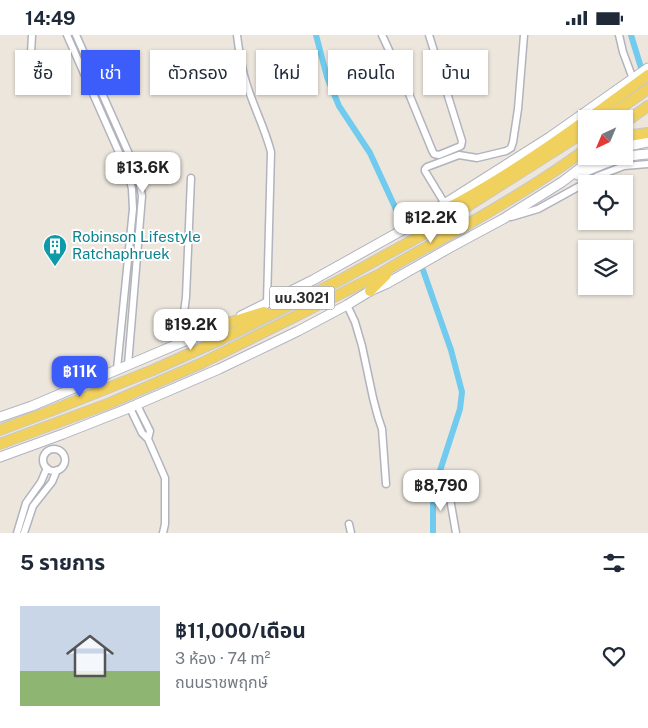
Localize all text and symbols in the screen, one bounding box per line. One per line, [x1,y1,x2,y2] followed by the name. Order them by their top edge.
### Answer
[25,7,76,29] text: 14:49
[15,50,71,95] chip: ซื้อ
[81,50,140,95] chip: เช่า
[150,50,246,95] chip: ตัวกรอง
[256,50,318,95] chip: ใหม่
[328,50,413,95] chip: คอนโด
[423,50,488,95] chip: บ้าน
[578,110,632,165] north arrow
[578,110,633,295] map controls
[102,151,184,194] pin: ฿13.6K
[116,158,170,177] text: ฿13.6K
[578,175,633,230] button: locate
[390,201,472,244] pin: ฿12.2K
[405,208,457,227] text: ฿12.2K
[72,228,201,262] place label: Robinson Lifestyle Ratchaphruek
[42,233,68,267] building icon: Robinson Lifestyle Ratchaphruek
[578,240,633,295] button: layers
[270,287,334,309] road number: นบ.3021
[150,309,232,351] pin: ฿19.2K
[165,315,217,334] text: ฿19.2K
[50,355,110,398] pin: ฿11K
[63,362,97,381] text: ฿11K
[400,469,482,512] pin: ฿8,790
[414,476,468,495] text: ฿8,790
[600,549,628,577] icon: filters
[20,550,105,575] text: 5 รายการ
[175,618,306,643] text: ฿11,000/เดือน
[60,626,120,686] icon: home
[600,642,628,670] icon: heart
[175,649,270,668] text: 3 ห้อง · 74 m²
[175,673,268,692] text: ถนนราชพฤกษ์

